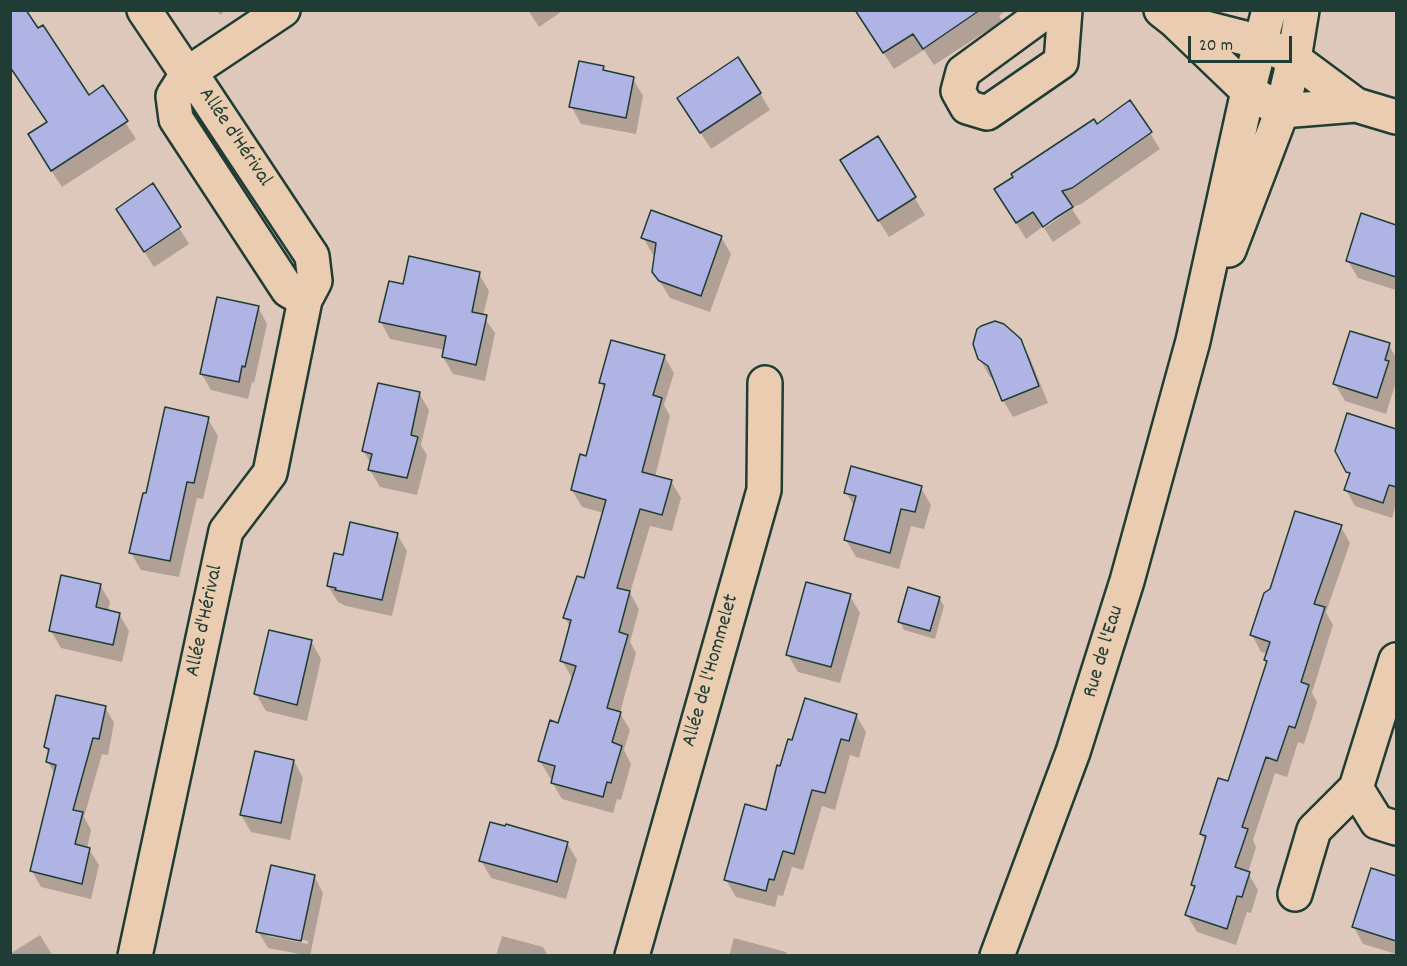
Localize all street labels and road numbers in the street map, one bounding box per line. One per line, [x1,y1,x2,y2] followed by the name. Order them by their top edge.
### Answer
[192,84,276,192] street label: Allée d'Hérival
[182,563,230,679] street label: Allée d'Hérival
[678,592,746,750] street label: Allée de l'Hommelet
[1079,603,1131,701] street label: Rue de l'Eau

